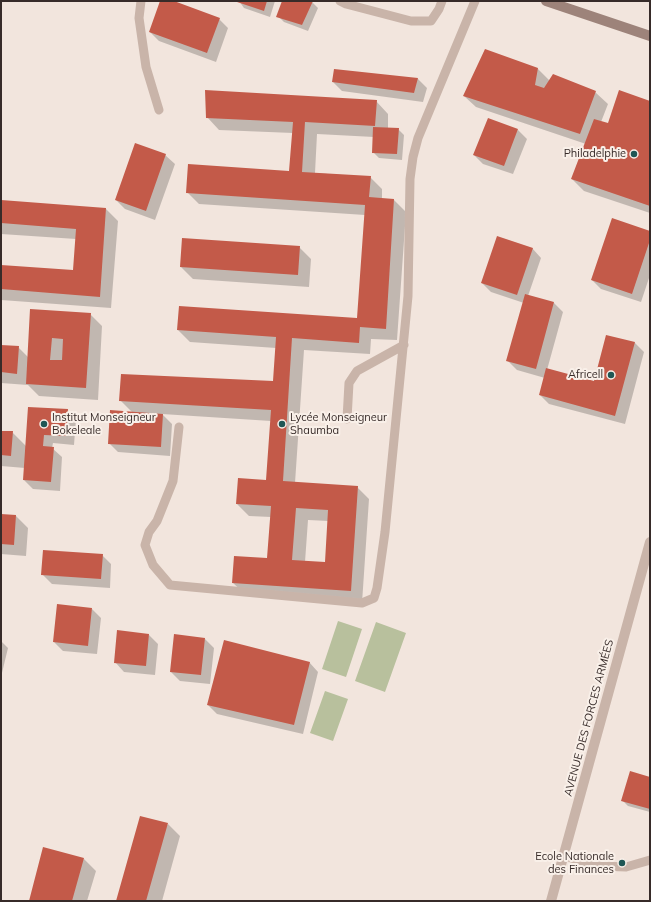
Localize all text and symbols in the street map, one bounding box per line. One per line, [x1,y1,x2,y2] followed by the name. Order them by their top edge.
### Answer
[564,147,626,161] place label: Philadelphie
[629,149,639,159] marker: Philadelphie
[568,368,603,382] place label: Africell
[606,370,616,380] marker: Africell
[52,411,156,437] place label: Institut Monseigneur Bokeleale
[290,411,387,437] place label: Lycée Monseigneur Shaumba
[39,419,49,429] marker: Institut Monseigneur Bokeleale
[277,419,287,429] marker: Lycée Monseigneur Shaumba
[562,638,616,798] street label: AVENUE DES FORCES ARMÉES
[535,850,614,876] place label: Ecole Nationale des Finances
[617,858,627,868] marker: Ecole Nationale des Finances

